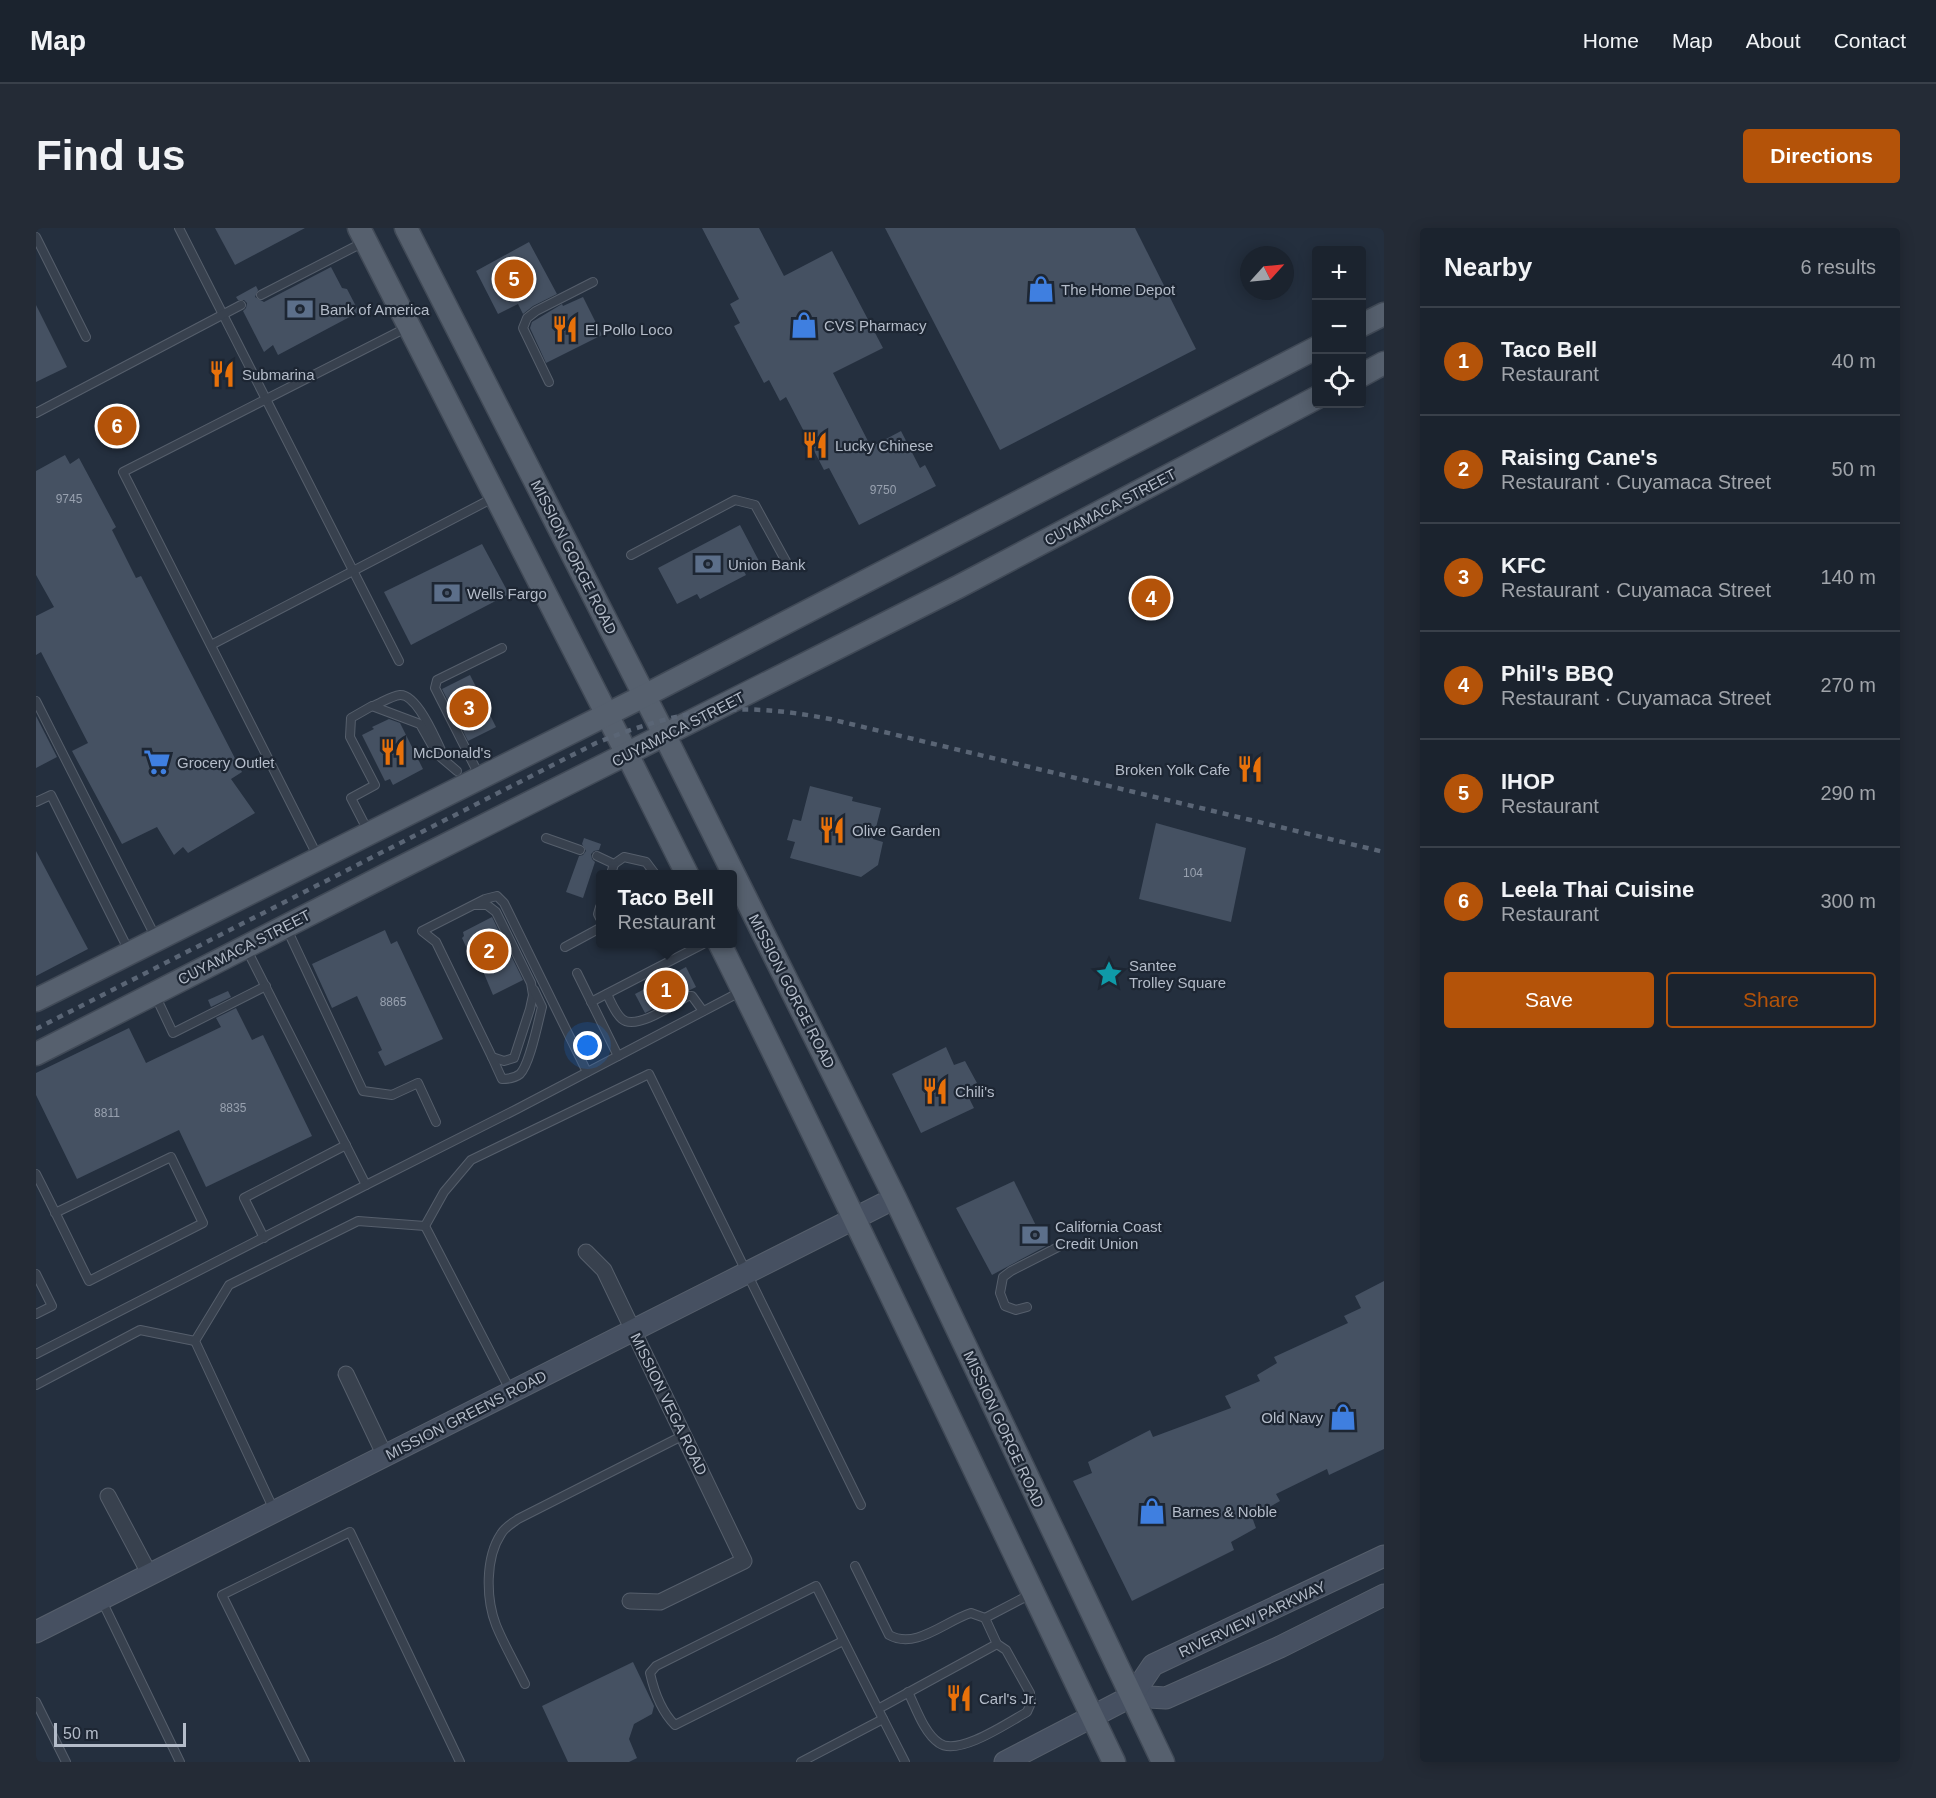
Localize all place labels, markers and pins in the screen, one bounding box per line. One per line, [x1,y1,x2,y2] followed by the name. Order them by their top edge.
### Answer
[494,256,534,302] pin: 5
[1026,274,1056,304] shop icon: The Home Depot
[1061,281,1176,298] place label: The Home Depot
[285,294,315,324] bank icon: Bank of America
[320,301,430,318] place label: Bank of America
[789,310,819,340] shop icon: CVS Pharmacy
[550,314,580,344] restaurant icon: El Pollo Loco
[824,317,927,334] place label: CVS Pharmacy
[585,321,673,338] place label: El Pollo Loco
[207,359,237,389] restaurant icon: Submarina
[242,366,315,383] place label: Submarina
[98,404,136,448] pin: 6
[800,430,830,460] restaurant icon: Lucky Chinese
[835,437,933,454] place label: Lucky Chinese
[693,549,723,579] bank icon: Union Bank
[728,556,806,573] place label: Union Bank
[1132,576,1170,620] pin: 4
[432,578,462,608] bank icon: Wells Fargo
[467,585,547,602] place label: Wells Fargo
[450,686,488,730] pin: 3
[378,737,408,767] restaurant icon: McDonald's
[413,744,491,761] place label: McDonald's
[142,747,172,777] supermarket icon: Grocery Outlet
[177,754,275,771] place label: Grocery Outlet
[1235,754,1265,784] restaurant icon: Broken Yolk Cafe
[1115,761,1230,778] place label: Broken Yolk Cafe
[817,815,847,845] restaurant icon: Olive Garden
[852,822,940,839] place label: Olive Garden
[470,928,508,974] pin: 2
[1129,957,1226,991] place label: Santee Trolley Square
[1094,959,1124,989] place icon: Santee Trolley Square
[646,968,686,1012] pin: 1
[920,1076,950,1106] restaurant icon: Chili's
[955,1083,995,1100] place label: Chili's
[1055,1218,1163,1252] place label: California Coast Credit Union
[1020,1220,1050,1250] bank icon: California Coast Credit Union
[1328,1402,1358,1432] shop icon: Old Navy
[1261,1409,1323,1426] place label: Old Navy
[1137,1496,1167,1526] shop icon: Barnes & Noble
[1172,1503,1277,1520] place label: Barnes & Noble
[944,1683,974,1713] restaurant icon: Carl's Jr.
[979,1690,1037,1707] place label: Carl's Jr.

